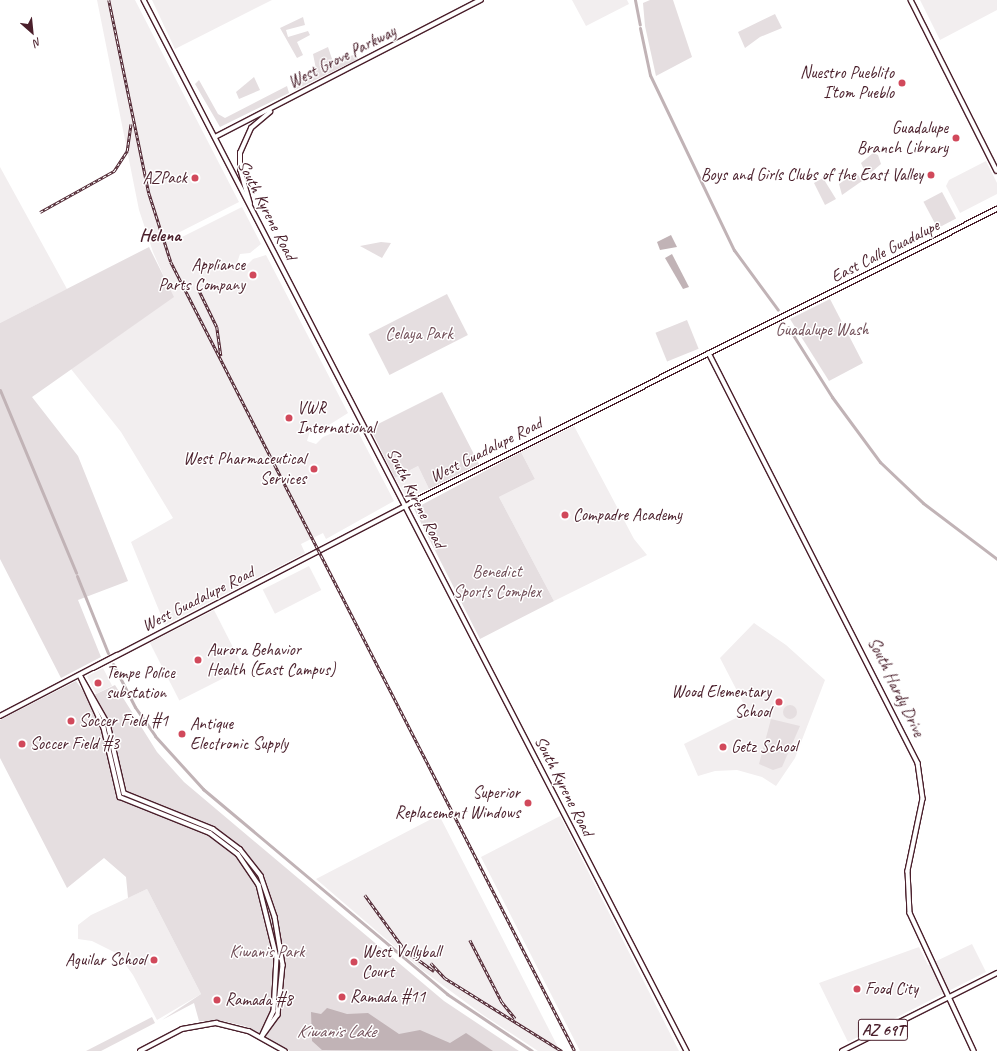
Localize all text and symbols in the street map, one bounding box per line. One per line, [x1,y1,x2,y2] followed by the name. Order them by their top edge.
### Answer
[12,12,52,52] north arrow
[285,21,399,93] street label: West Grove Parkway
[31,35,44,50] text: N
[800,63,894,103] place label: Nuestro Pueblito I'tom Pueblo
[897,78,907,88] marker: Nuestro Pueblito I'tom Pueblo
[857,118,948,158] place label: Guadalupe Branch Library
[951,133,961,143] marker: Guadalupe Branch Library
[233,157,301,263] street label: South Kyrene Road
[700,165,923,185] place label: Boys and Girls Clubs of the East Valley
[143,168,187,188] place label: AZPack
[926,170,936,180] marker: Boys and Girls Clubs of the East Valley
[190,173,200,183] marker: AZPack
[827,215,943,287] street label: East Calle Guadalupe
[139,224,181,246] district label: Helena
[158,255,245,295] place label: Appliance Parts Company
[248,270,258,280] marker: Appliance Parts Company
[775,320,869,340] park label: Guadalupe Wash
[385,324,453,344] park label: Celaya Park
[297,398,375,438] place label: VWR International
[284,413,294,423] marker: VWR International
[427,413,545,487] street label: West Guadalupe Road
[382,445,450,551] street label: South Kyrene Road
[184,449,306,489] place label: West Pharmaceutical Services
[309,464,319,474] marker: West Pharmaceutical Services
[573,505,682,525] place label: Compadre Academy
[560,510,570,520] marker: Compadre Academy
[139,562,257,636] street label: West Guadalupe Road
[454,562,540,602] park label: Benedict Sports Complex
[863,634,929,740] street label: South Hardy Drive
[207,640,336,680] place label: Aurora Behavior Health (East Campus)
[192,654,204,666] marker: Aurora Behavior Health (East Campus)
[106,663,174,703] place label: Tempe Police substation
[93,678,103,688] marker: Tempe Police substation
[670,682,771,722] place label: Wood Elementary School
[774,697,784,707] marker: Wood Elementary School
[79,711,168,731] place label: Soccer Field #1
[190,714,288,754] place label: Antique Electronic Supply
[66,716,76,726] marker: Soccer Field #1
[177,729,187,739] marker: Antique Electronic Supply
[530,733,598,839] street label: South Kyrene Road
[30,734,119,754] place label: Soccer Field #3
[731,737,796,757] place label: Getz School
[17,739,27,749] marker: Soccer Field #3
[718,742,728,752] marker: Getz School
[394,783,520,823] place label: Superior Replacement Windows
[523,798,533,808] marker: Superior Replacement Windows
[229,942,305,962] park label: Kiwanis Park
[362,942,441,982] place label: West Vollyball Court
[65,950,146,970] place label: Aguilar School
[149,955,159,965] marker: Aguilar School
[349,957,359,967] marker: West Vollyball Court
[865,979,918,999] place label: Food City
[852,984,862,994] marker: Food City
[350,987,425,1007] place label: Ramada #11
[225,990,293,1010] place label: Ramada #8
[337,992,347,1002] marker: Ramada #11
[212,995,222,1005] marker: Ramada #8
[857,1016,909,1044] road number: AZ 69T
[297,1020,375,1042] water label: Kiwanis Lake

